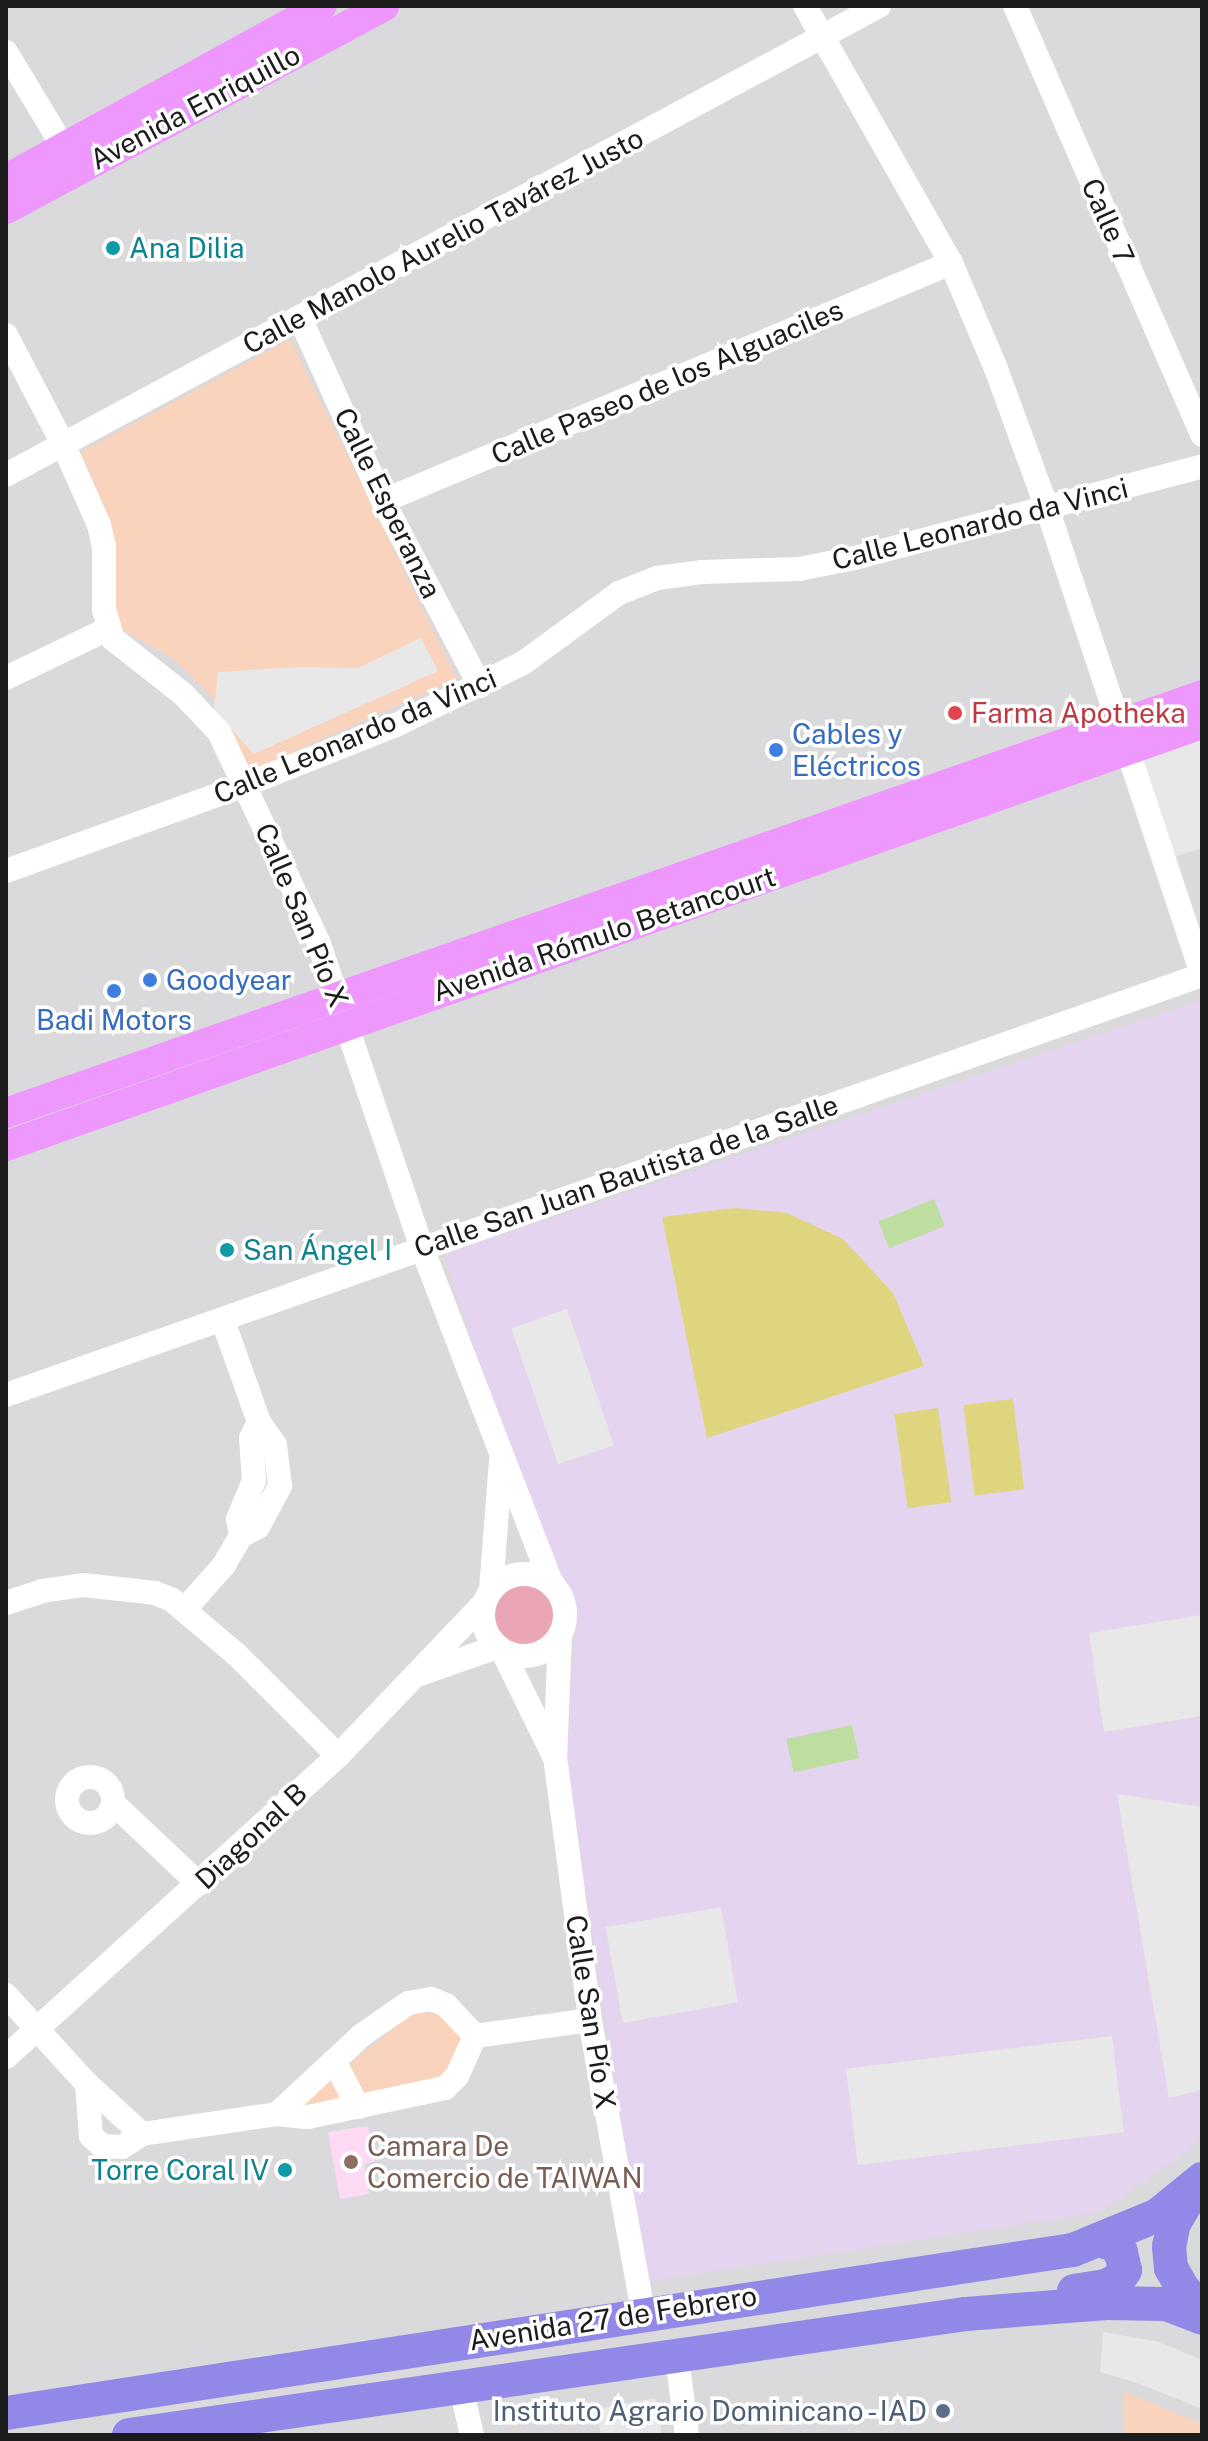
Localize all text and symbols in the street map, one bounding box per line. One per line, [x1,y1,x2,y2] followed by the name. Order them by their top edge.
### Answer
[84,37,306,177] street label: Avenida Enriquillo
[237,121,649,361] street label: Calle Manolo Aurelio Tavárez Justo
[1074,173,1142,269] street label: Calle 7
[129,231,245,265] place label: Ana Dilia
[104,239,122,257] marker: Ana Dilia
[486,292,848,472] street label: Calle Paseo de los Alguaciles
[327,402,449,604] street label: Calle Esperanza
[828,471,1132,577] street label: Calle Leonardo da Vinci
[208,661,502,811] street label: Calle Leonardo da Vinci
[971,696,1186,730] place label: Farma Apotheka
[946,704,964,722] marker: Farma Apotheka
[792,717,921,783] place label: Cables y Eléctricos
[767,741,785,759] marker: Cables y Eléctricos
[248,818,356,1012] street label: Calle San Pío X
[428,859,780,1009] street label: Avenida Rómulo Betancourt
[166,963,292,997] place label: Goodyear
[141,971,159,989] marker: Goodyear
[105,982,123,1000] marker: Badi Motors
[36,1003,192,1037] place label: Badi Motors
[409,1087,843,1265] street label: Calle San Juan Bautista de la Salle
[243,1233,392,1267] place label: San Ángel I
[218,1241,236,1259] marker: San Ángel I
[188,1776,314,1896] street label: Diagonal B
[559,1912,623,2112] street label: Calle San Pío X
[367,2129,643,2195] place label: Camara De Comercio de TAIWAN
[91,2153,269,2187] place label: Torre Coral IV
[342,2153,360,2171] marker: Camara De Comercio de TAIWAN
[276,2161,294,2179] marker: Torre Coral IV
[466,2279,760,2357] street label: Avenida 27 de Febrero
[484,2394,927,2428] place label: Instituto Agrario Dominicano - IAD
[934,2402,952,2420] marker: Instituto Agrario Dominicano - IAD

